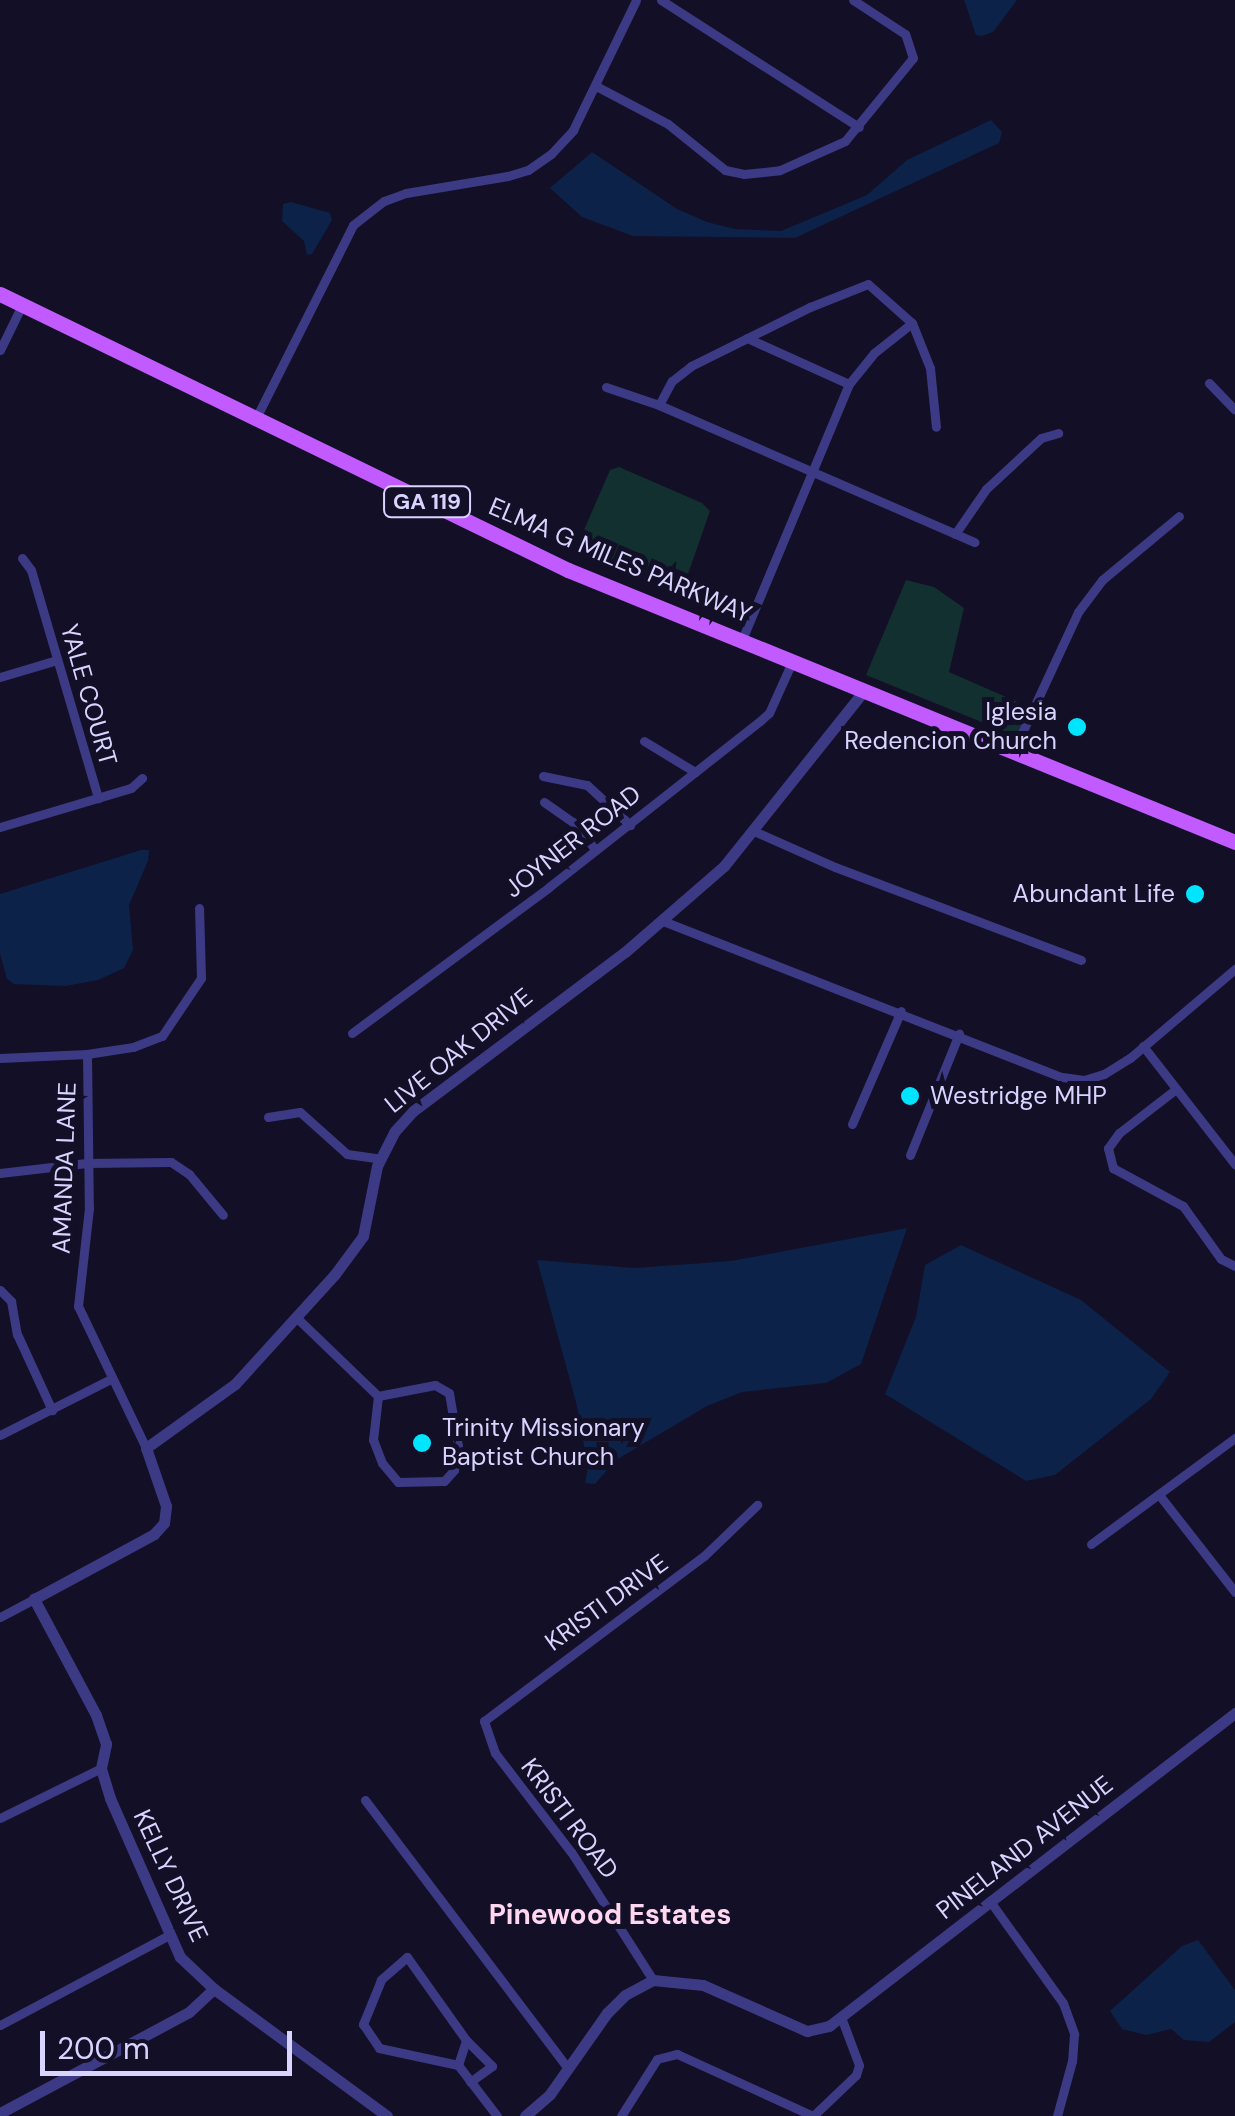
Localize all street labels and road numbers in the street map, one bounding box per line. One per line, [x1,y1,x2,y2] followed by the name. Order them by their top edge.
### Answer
[382,485,472,519] road number: GA 119
[484,492,756,630] street label: ELMA G MILES PARKWAY
[53,621,123,769] street label: YALE COURT
[499,779,647,905] street label: JOYNER ROAD
[379,982,539,1120] street label: LIVE OAK DRIVE
[47,1082,83,1254] street label: AMANDA LANE
[540,1548,674,1658] street label: KRISTI DRIVE
[514,1753,624,1885] street label: KRISTI ROAD
[931,1770,1119,1926] street label: PINELAND AVENUE
[126,1805,214,1947] street label: KELLY DRIVE

